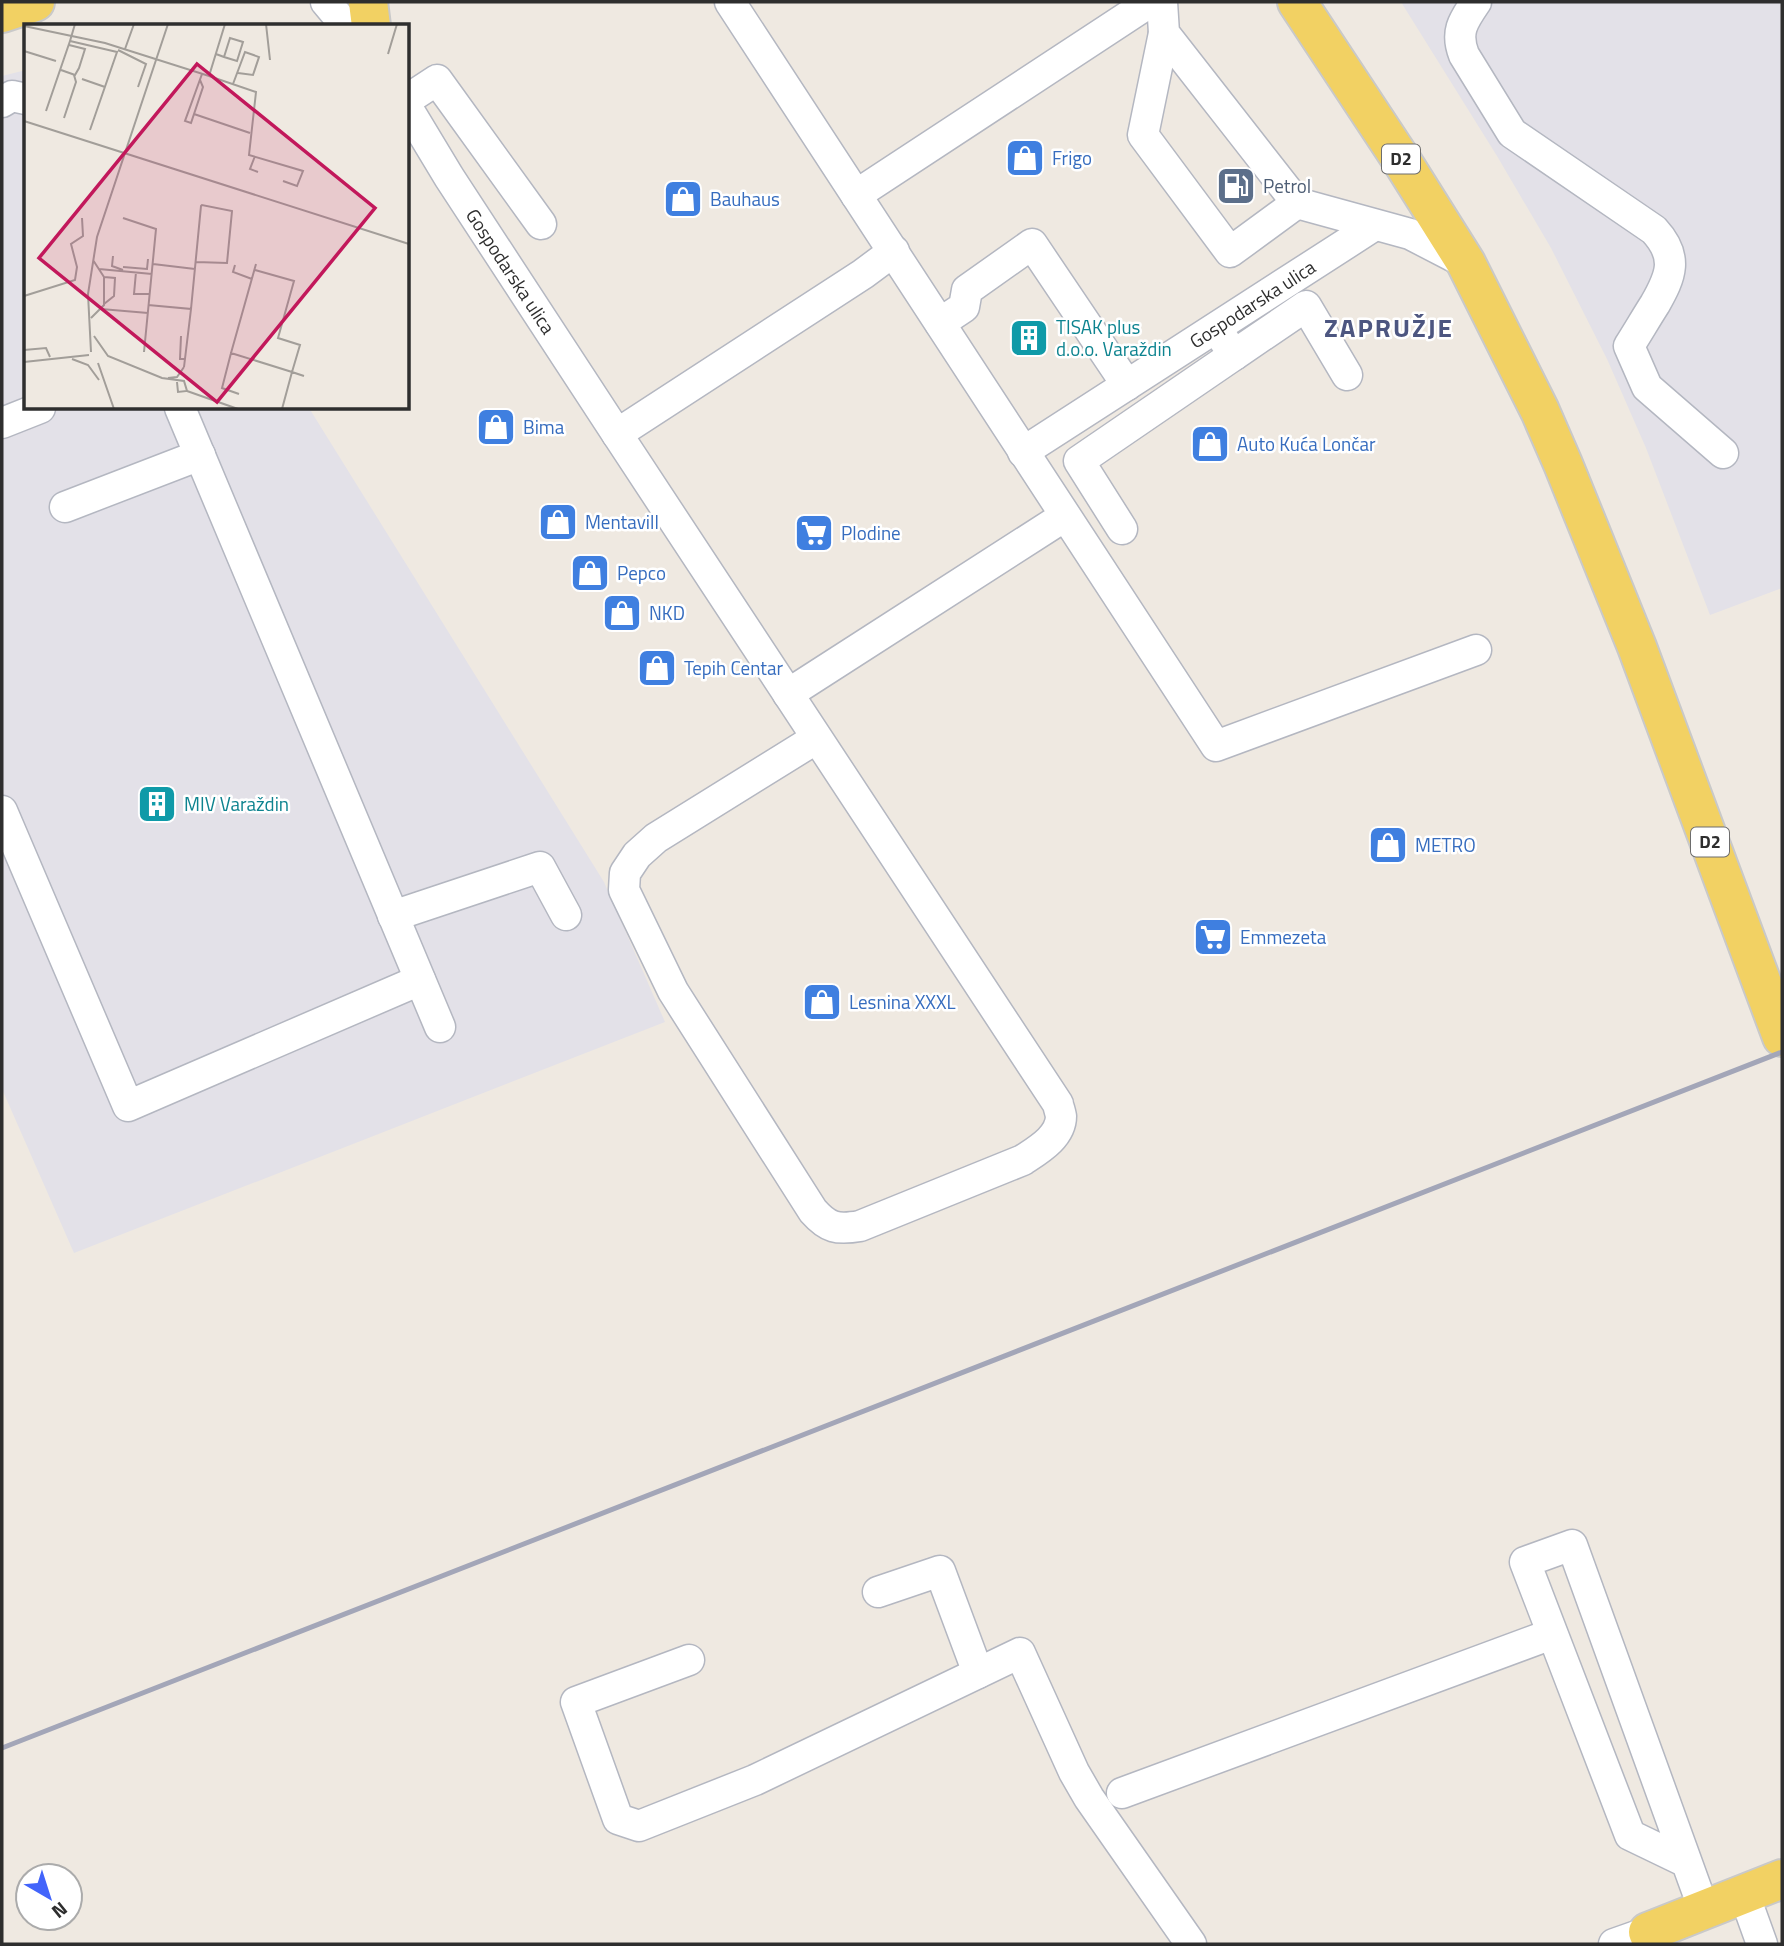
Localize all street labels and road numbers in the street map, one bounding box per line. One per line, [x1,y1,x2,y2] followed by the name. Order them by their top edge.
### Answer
[1382,144,1420,174] road number: D2
[459,202,563,340] street label: Gospodarska ulica
[1183,252,1321,355] street label: Gospodarska ulica
[1691,828,1729,856] road number: D2

